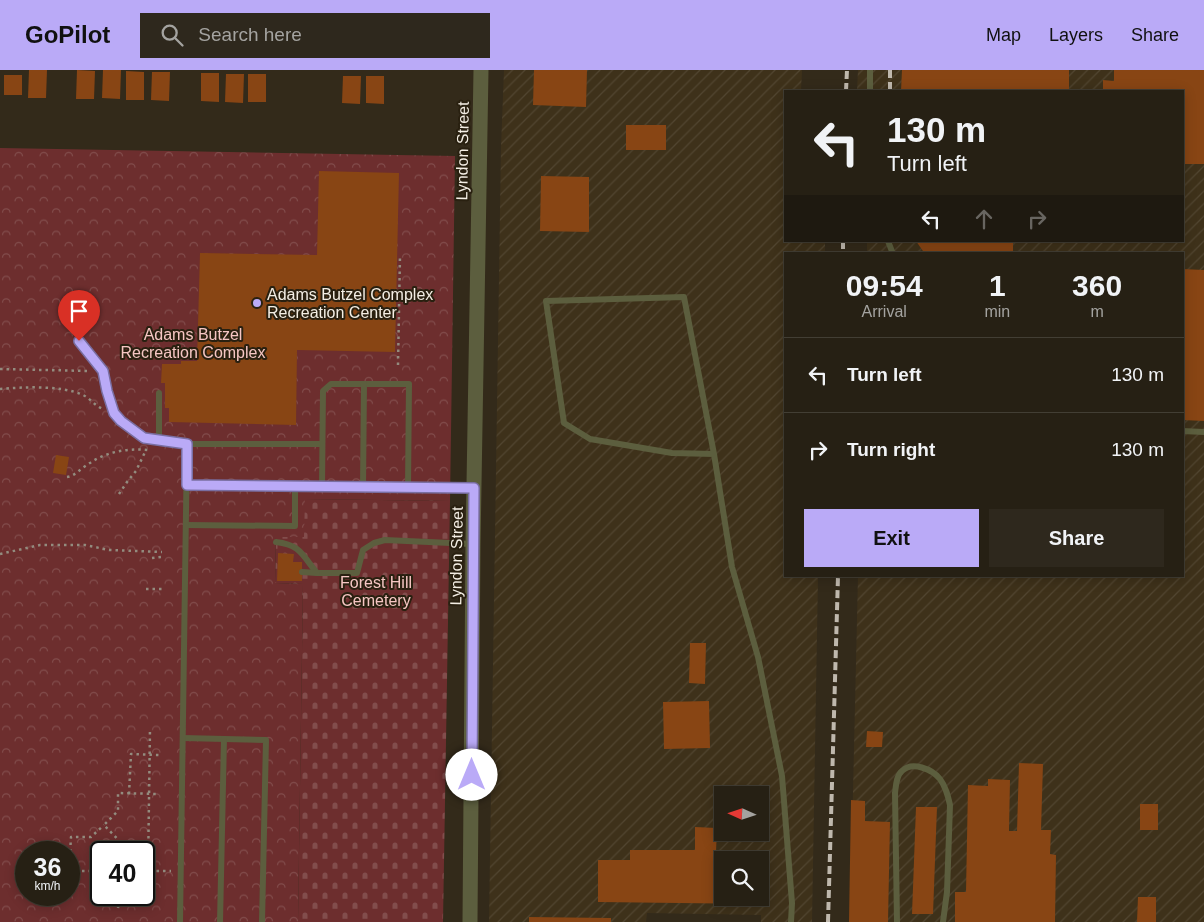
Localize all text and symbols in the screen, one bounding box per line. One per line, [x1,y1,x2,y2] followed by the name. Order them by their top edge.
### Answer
[140,13,490,58] search box
[25,21,110,48] text: GoPilot
[158,21,186,49] icon: search
[198,24,302,45] text: Search here
[986,25,1021,45] text: Map
[1049,25,1103,45] text: Layers
[1131,25,1179,45] text: Share
[453,101,472,201] street label: Lyndon Street
[804,110,869,175] icon: left
[887,110,986,149] text: 130 m
[887,151,967,176] text: Turn left
[917,205,945,233] icon: left
[970,205,998,233] icon: ahead
[1023,205,1051,233] icon: right
[846,269,923,302] text: 09:54
[989,269,1006,302] text: 1
[1072,269,1122,302] text: 360
[267,286,433,321] place label: Adams Butzel Complex Recreation Center
[58,290,100,341] pin
[65,297,93,325] icon: arrive
[251,297,263,309] marker: Adams Butzel Complex Recreation Center
[862,303,907,320] text: Arrival
[984,303,1010,320] text: min
[1090,303,1104,320] text: m
[121,326,265,361] park label: Adams Butzel Recreation Complex
[804,361,832,389] icon: left
[847,364,922,385] text: Turn left
[1111,364,1164,385] text: 130 m
[804,436,832,464] icon: right
[847,439,935,460] text: Turn right
[1111,439,1164,460] text: 130 m
[447,506,466,606] street label: Lyndon Street
[804,509,979,567] button: Exit
[989,509,1164,567] button: Share
[340,574,412,609] park label: Forest Hill Cemetery
[445,748,497,800] position arrow
[714,786,769,841] north arrow
[714,786,769,906] map controls
[90,841,155,906] speed limit sign: 40
[714,851,769,906] button: search
[34,853,61,881] text: 36
[34,879,61,893] text: km/h

